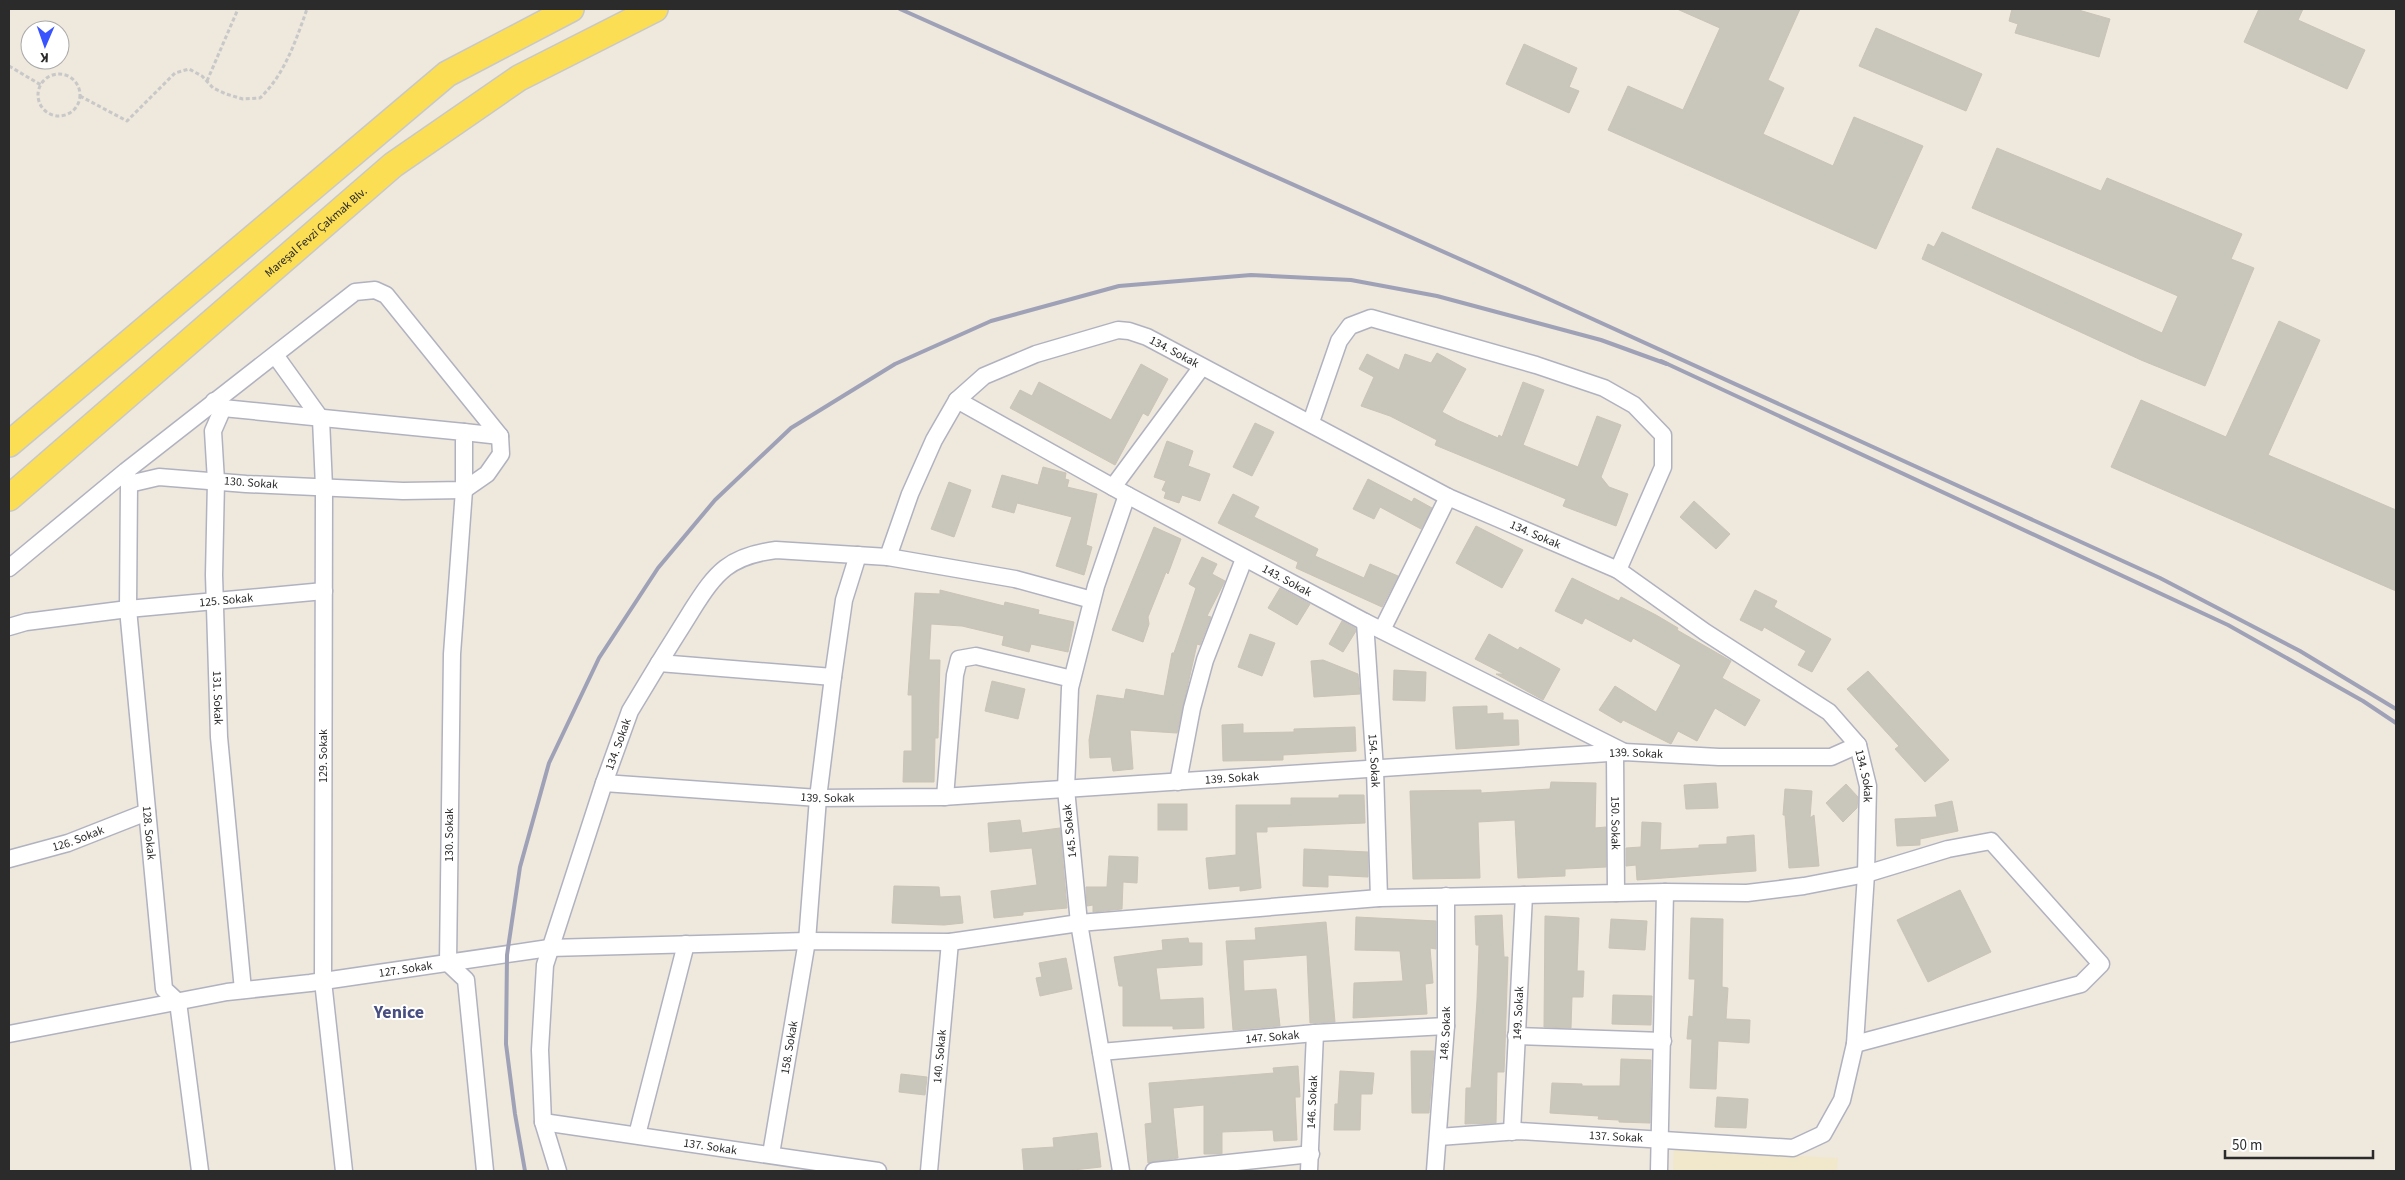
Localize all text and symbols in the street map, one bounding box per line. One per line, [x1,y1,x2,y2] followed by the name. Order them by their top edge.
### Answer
[20,20,70,70] north arrow
[40,47,49,67] text: K
[261,183,371,281] street label: Mareşal Fevzi Çakmak Blv.
[1146,331,1202,372] street label: 134. Sokak
[223,473,279,493] street label: 130. Sokak
[1507,516,1564,553] street label: 134. Sokak
[1259,560,1315,601] street label: 143. Sokak
[198,589,254,611] street label: 125. Sokak
[208,670,227,725] street label: 131. Sokak
[601,716,635,773] street label: 134. Sokak
[315,729,332,783] street label: 129. Sokak
[1364,733,1384,788] street label: 154. Sokak
[1608,743,1663,763] street label: 139. Sokak
[1851,748,1877,803] street label: 134. Sokak
[1204,768,1259,788] street label: 139. Sokak
[800,788,855,807] street label: 139. Sokak
[1607,796,1624,850] street label: 150. Sokak
[1059,803,1081,859] street label: 145. Sokak
[138,805,160,861] street label: 128. Sokak
[441,808,458,862] street label: 130. Sokak
[50,821,106,855] street label: 126. Sokak
[377,957,434,981] street label: 127. Sokak
[1508,986,1528,1041] street label: 149. Sokak
[373,1000,424,1025] district label: Yenice
[1435,1006,1455,1061] street label: 148. Sokak
[776,1019,802,1076] street label: 158. Sokak
[1245,1026,1300,1048] street label: 147. Sokak
[929,1029,950,1084] street label: 140. Sokak
[1302,1075,1322,1129] street label: 146. Sokak
[1589,1127,1643,1147] street label: 137. Sokak
[2225,1128,2372,1160] scale bar
[682,1134,738,1159] street label: 137. Sokak
[2232,1135,2262,1156] text: 50 m

